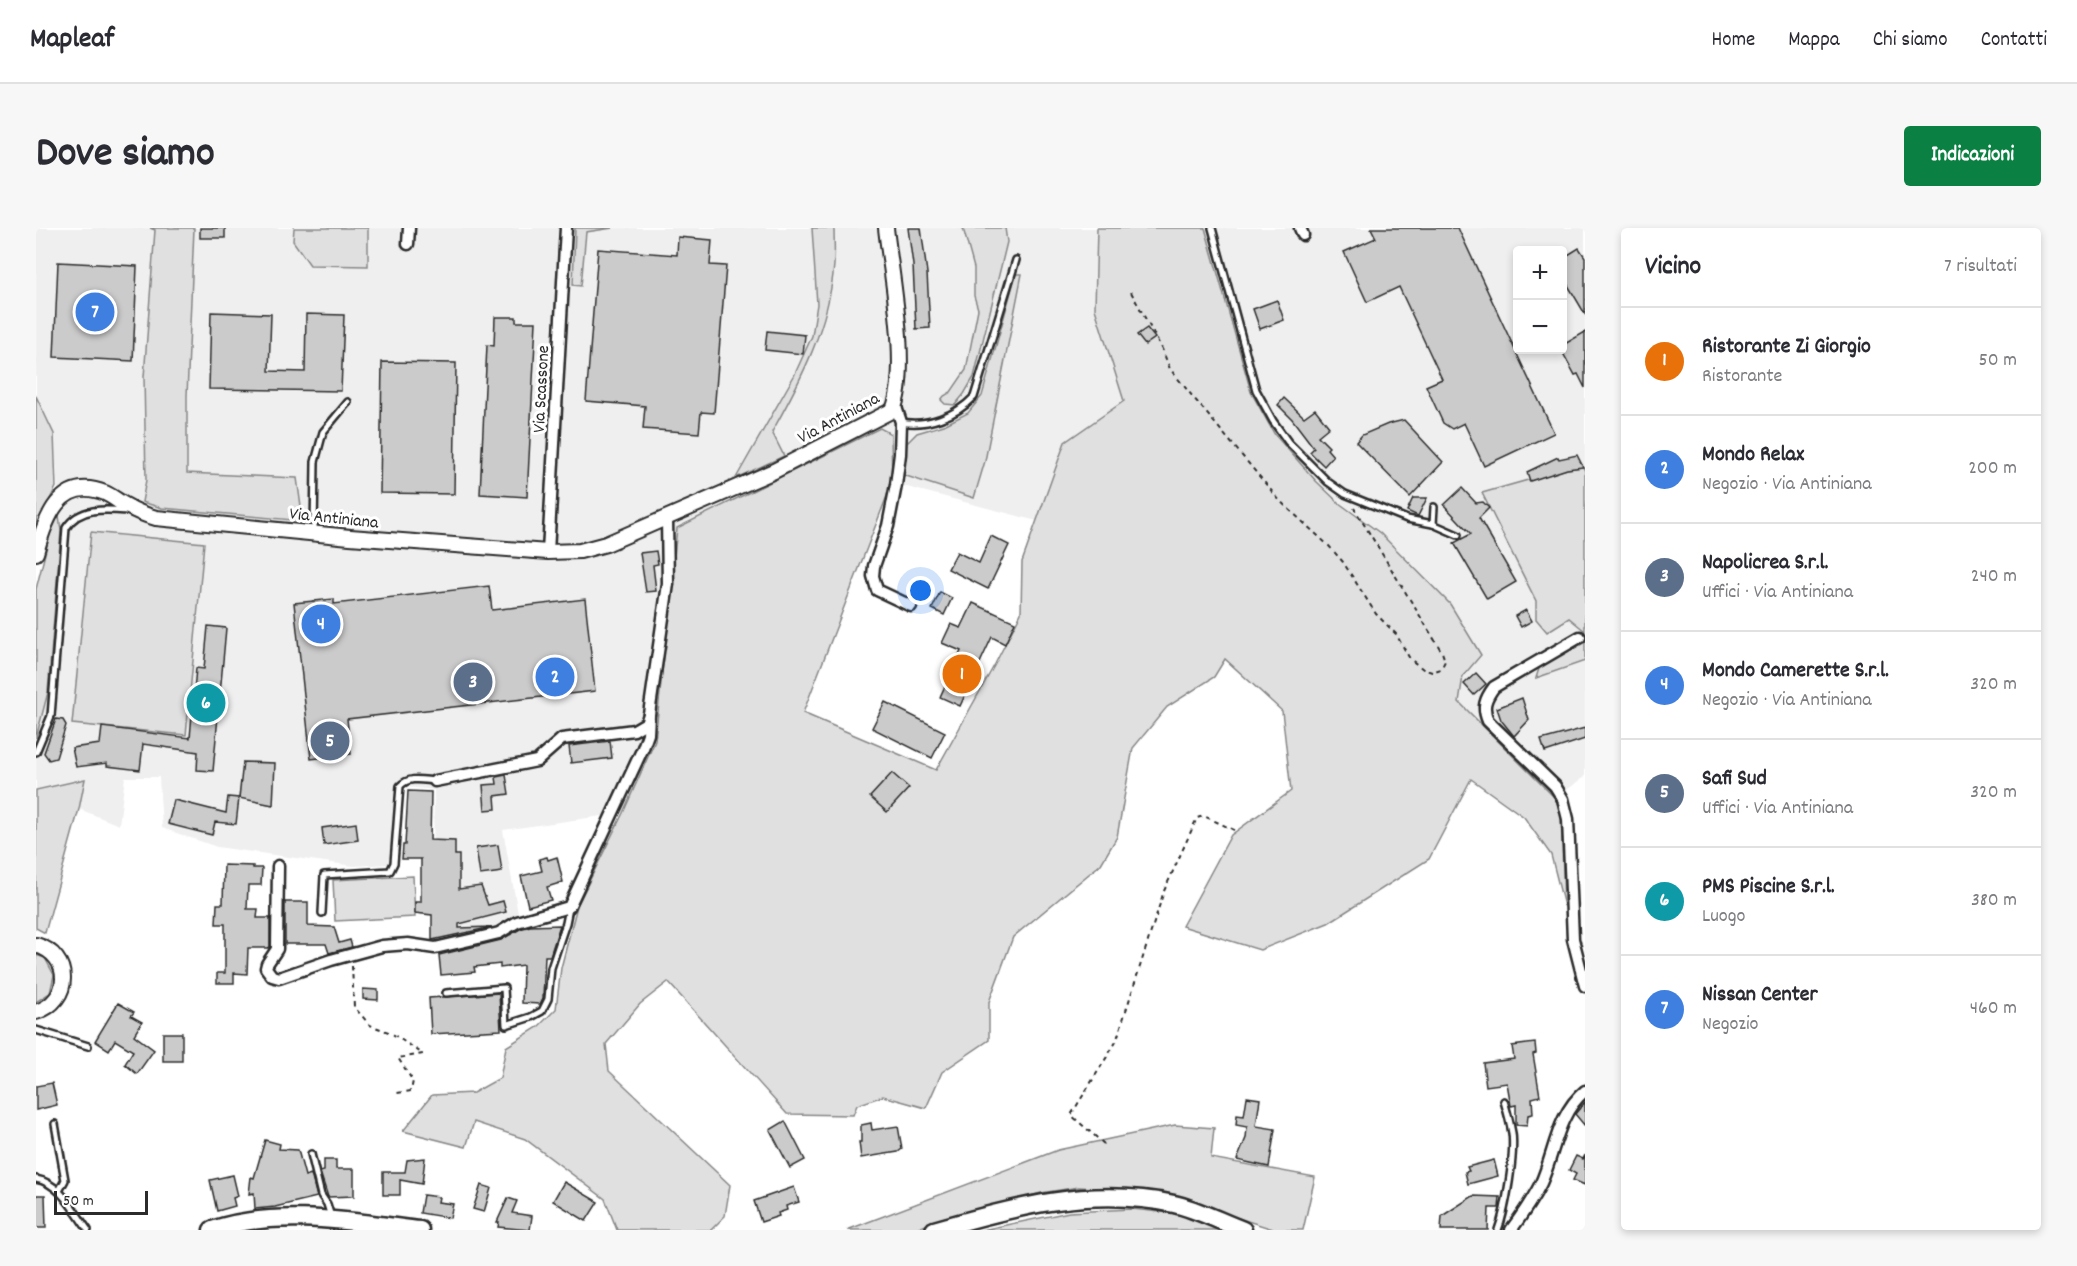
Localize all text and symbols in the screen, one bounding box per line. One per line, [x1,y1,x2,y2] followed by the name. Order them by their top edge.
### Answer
[30,21,114,61] text: Mapleaf
[1712,26,1755,56] text: Home
[1788,26,1840,56] text: Mappa
[1873,26,1948,56] text: Chi siamo
[1981,26,2047,56] text: Contatti
[36,126,215,186] text: Dove siamo
[1904,126,2041,186] button: Indicazioni
[1513,246,1567,354] map controls
[1513,246,1567,300] button: +
[1645,249,1701,286] text: Vicino
[1944,253,2017,281] text: 7 risultati
[76,290,114,334] pin: 7
[1513,300,1567,354] button: −
[1702,332,1871,363] text: Ristorante Zi Giorgio
[528,345,557,433] street label: Via Scassone
[1662,347,1667,375] text: 1
[1979,347,2017,375] text: 50 m
[1702,363,1782,391] text: Ristorante
[794,387,885,451] street label: Via Antiniana
[1702,440,1804,471] text: Mondo Relax
[1660,455,1669,483] text: 2
[1968,455,2017,483] text: 200 m
[1702,471,1872,499] text: Negozio · Via Antiniana
[288,502,380,537] street label: Via Antiniana
[1702,548,1828,579] text: Napolicrea S.r.l.
[1660,563,1669,591] text: 3
[1971,563,2017,591] text: 240 m
[906,576,935,605] your location
[1702,579,1853,607] text: Uffici · Via Antiniana
[302,602,340,646] pin: 4
[942,652,982,696] pin: 1
[536,654,574,700] pin: 2
[1702,656,1889,687] text: Mondo Camerette S.r.l.
[454,660,492,704] pin: 3
[1660,671,1669,699] text: 4
[1970,671,2017,699] text: 320 m
[186,680,226,726] pin: 6
[1702,687,1872,715] text: Negozio · Via Antiniana
[310,718,350,764] pin: 5
[1702,764,1767,795] text: Safi Sud
[1660,779,1669,807] text: 5
[1970,779,2017,807] text: 320 m
[1702,795,1853,823] text: Uffici · Via Antiniana
[1702,872,1835,903] text: PMS Piscine S.r.l.
[1660,887,1669,915] text: 6
[1971,887,2017,915] text: 380 m
[1702,903,1745,931] text: Luogo
[1702,980,1818,1011] text: Nissan Center
[1661,995,1668,1023] text: 7
[1970,995,2017,1023] text: 460 m
[1702,1011,1759,1039] text: Negozio
[54,1188,148,1216] scale bar
[63,1190,94,1213] text: 50 m

